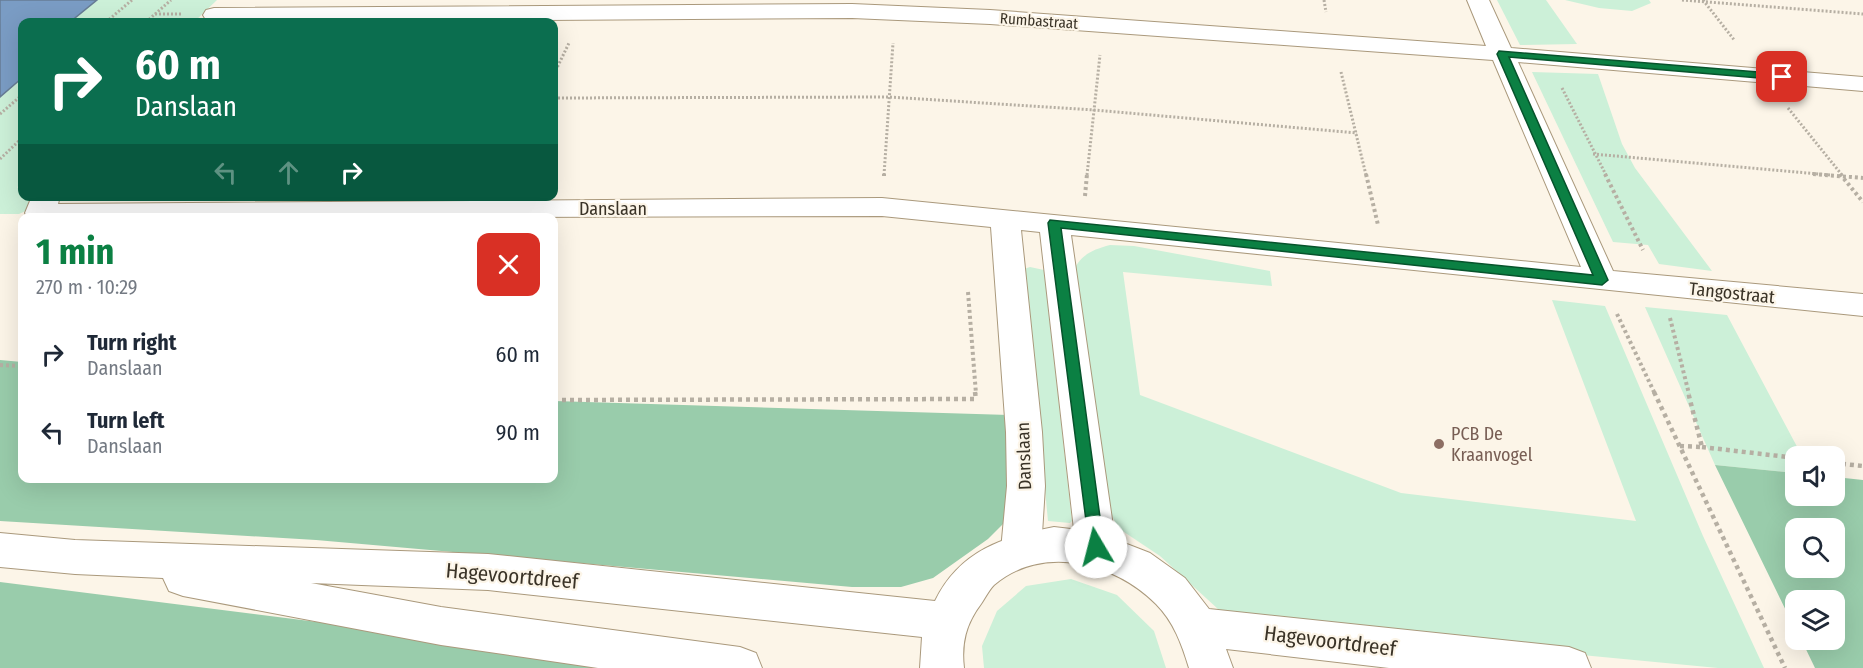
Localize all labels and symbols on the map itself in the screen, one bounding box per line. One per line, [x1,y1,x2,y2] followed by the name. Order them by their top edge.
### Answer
[999,9,1079,33] street label: Rumbastraat
[1756,51,1807,102] pin
[579,198,647,220] street label: Danslaan
[1688,278,1776,308] street label: Tangostraat
[1012,422,1036,490] street label: Danslaan
[1451,423,1533,466] place label: PCB De Kraanvogel
[1432,437,1446,451] marker: PCB De Kraanvogel
[1064,515,1128,579] position arrow
[445,557,581,595] street label: Hagevoortdreef
[1262,620,1399,662] street label: Hagevoortdreef

